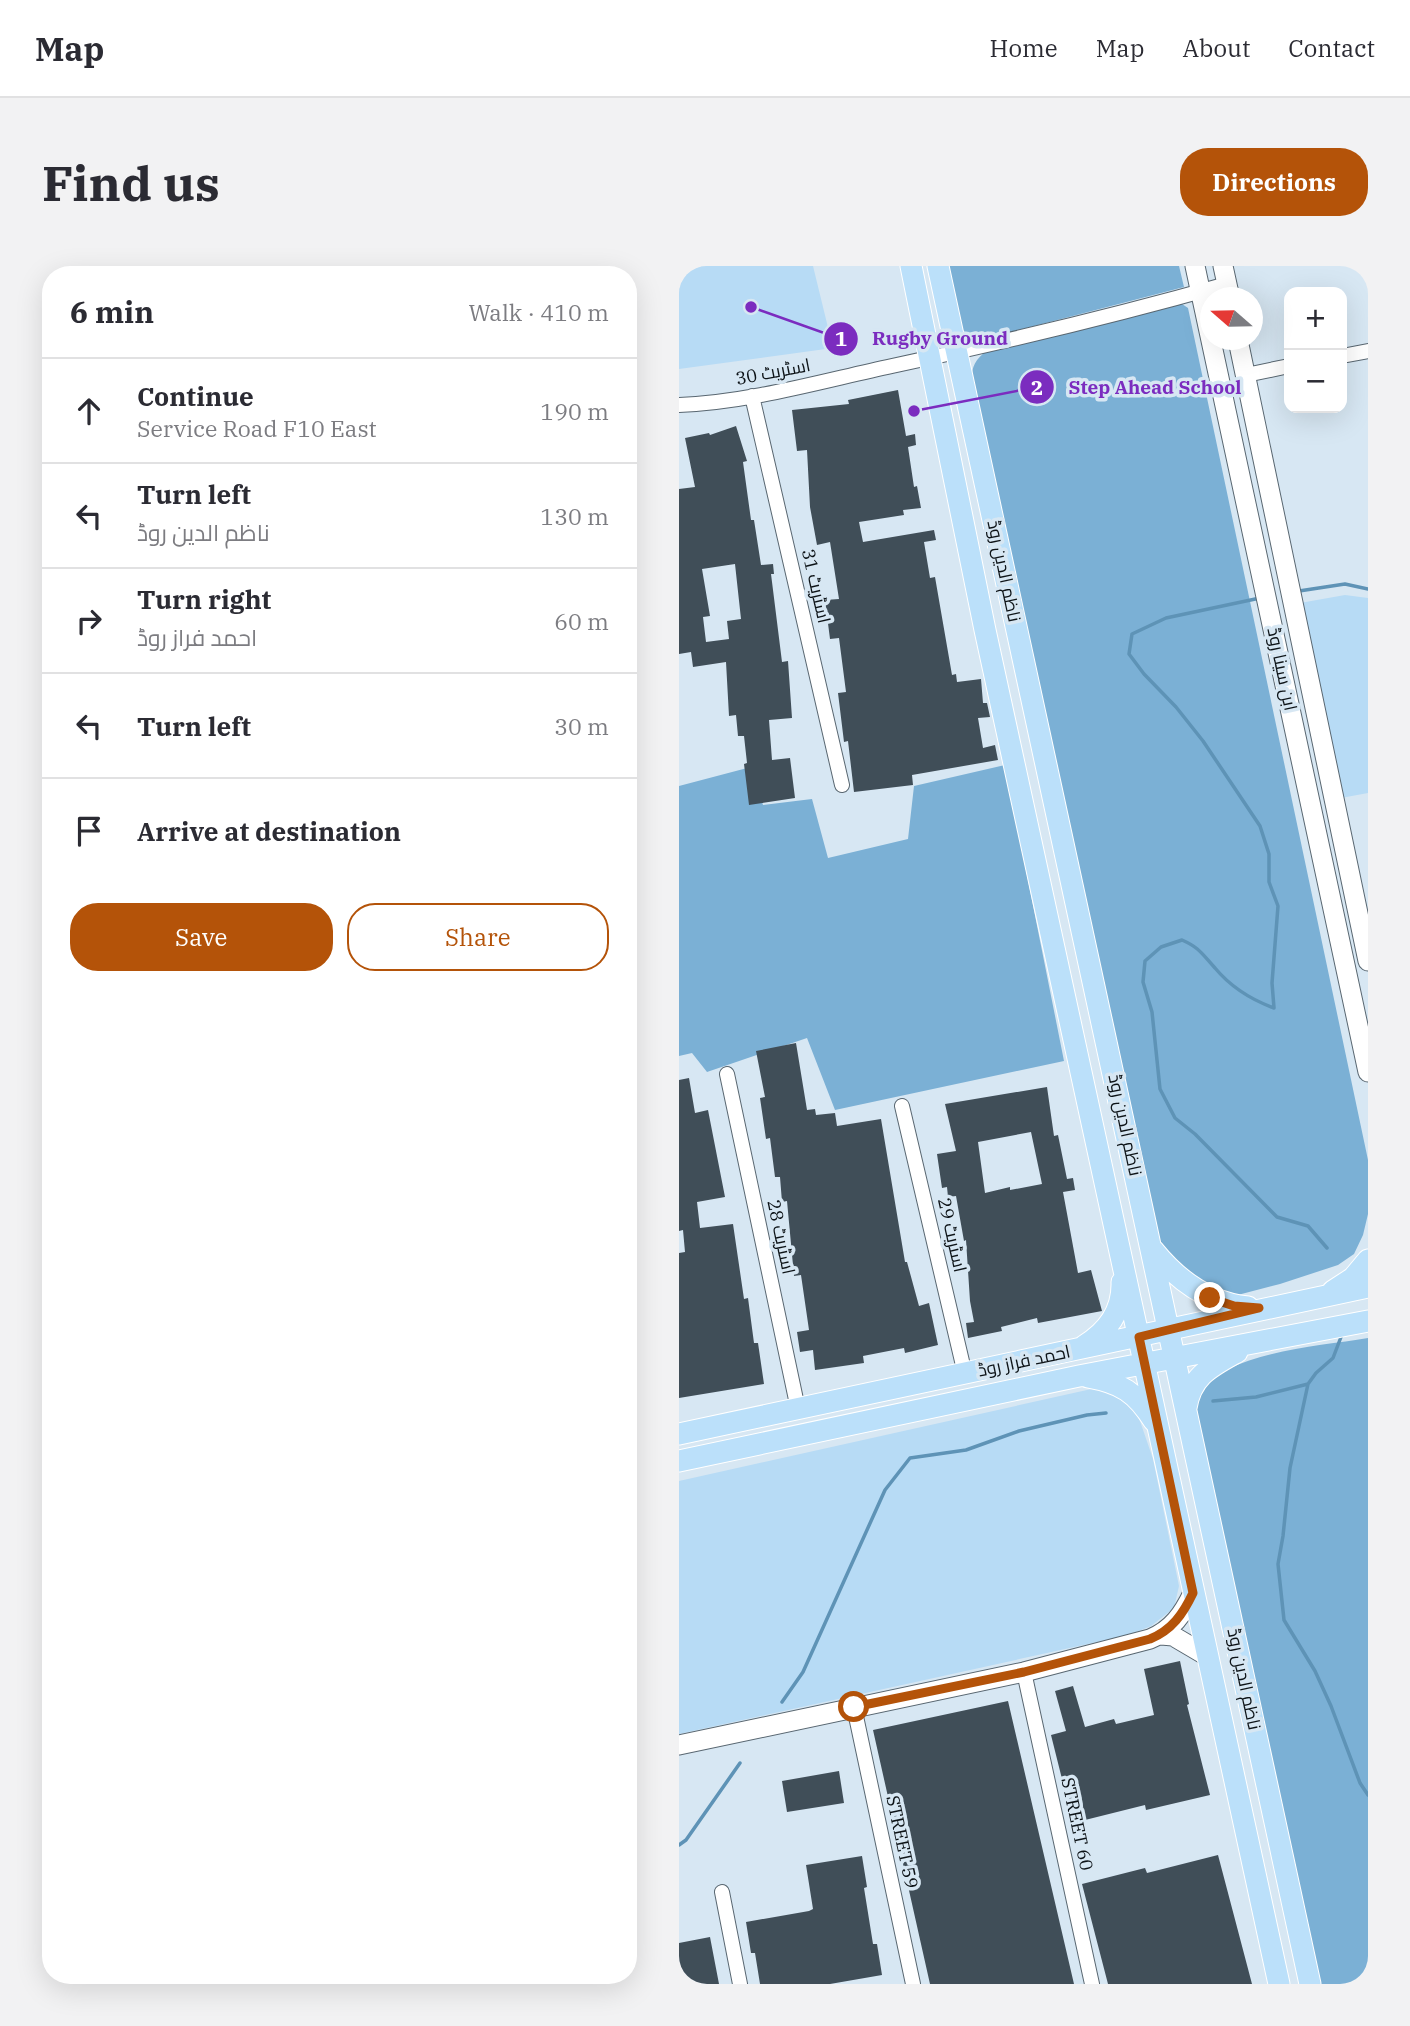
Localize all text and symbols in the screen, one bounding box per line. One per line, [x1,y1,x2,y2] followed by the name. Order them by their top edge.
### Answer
[35,27,104,70] text: Map
[990,32,1058,64] text: Home
[1096,32,1144,64] text: Map
[1182,32,1250,64] text: About
[1288,32,1375,64] text: Contact
[1180,148,1368,216] button: Directions
[42,151,220,214] text: Find us
[1200,287,1263,350] north arrow
[1284,287,1347,413] map controls
[1284,287,1347,350] button: +
[70,292,154,331] text: 6 min
[468,297,609,327] text: Walk · 410 m
[823,319,1022,359] callout: Rugby Ground
[835,324,847,352] text: 1
[872,326,1008,350] text: Rugby Ground
[1284,350,1347,413] button: −
[734,353,812,390] street label: اسٹریٹ 30
[1020,367,1256,407] callout: Step Ahead School
[1031,373,1043,401] text: 2
[1068,375,1242,399] text: Step Ahead School
[137,379,254,413] text: Continue
[70,392,108,430] icon: ahead
[540,396,609,426] text: 190 m
[137,413,377,443] text: Service Road F10 East
[137,477,251,511] text: Turn left
[70,497,108,535] icon: left
[540,501,609,531] text: 130 m
[137,517,270,547] text: ناظم الدین روڈ
[981,518,1027,624] street label: ناظم الدین روڈ
[797,546,836,625] street label: اسٹریٹ 31
[137,582,271,616] text: Turn right
[70,602,108,640] icon: right
[554,606,609,636] text: 60 m
[137,622,257,652] text: احمد فراز روڈ
[1262,625,1303,713] street label: ابن سینا روڈ
[70,707,108,745] icon: left
[137,709,251,743] text: Turn left
[554,711,609,741] text: 30 m
[70,812,108,850] icon: arrive
[137,814,401,848] text: Arrive at destination
[70,903,333,971] button: Save
[347,903,609,971] button: Share
[1102,1072,1148,1178] street label: ناظم الدین روڈ
[933,1195,972,1274] street label: اسٹریٹ 29
[762,1197,801,1276] street label: اسٹریٹ 28
[1194,1282,1225,1313] route end
[975,1339,1072,1382] street label: احمد فراز روڈ
[1221,1626,1267,1732] street label: ناظم الدین روڈ
[838,1691,869,1722] route start
[1056,1775,1099,1873] street label: STREET 60
[881,1793,924,1891] street label: STREET 59

